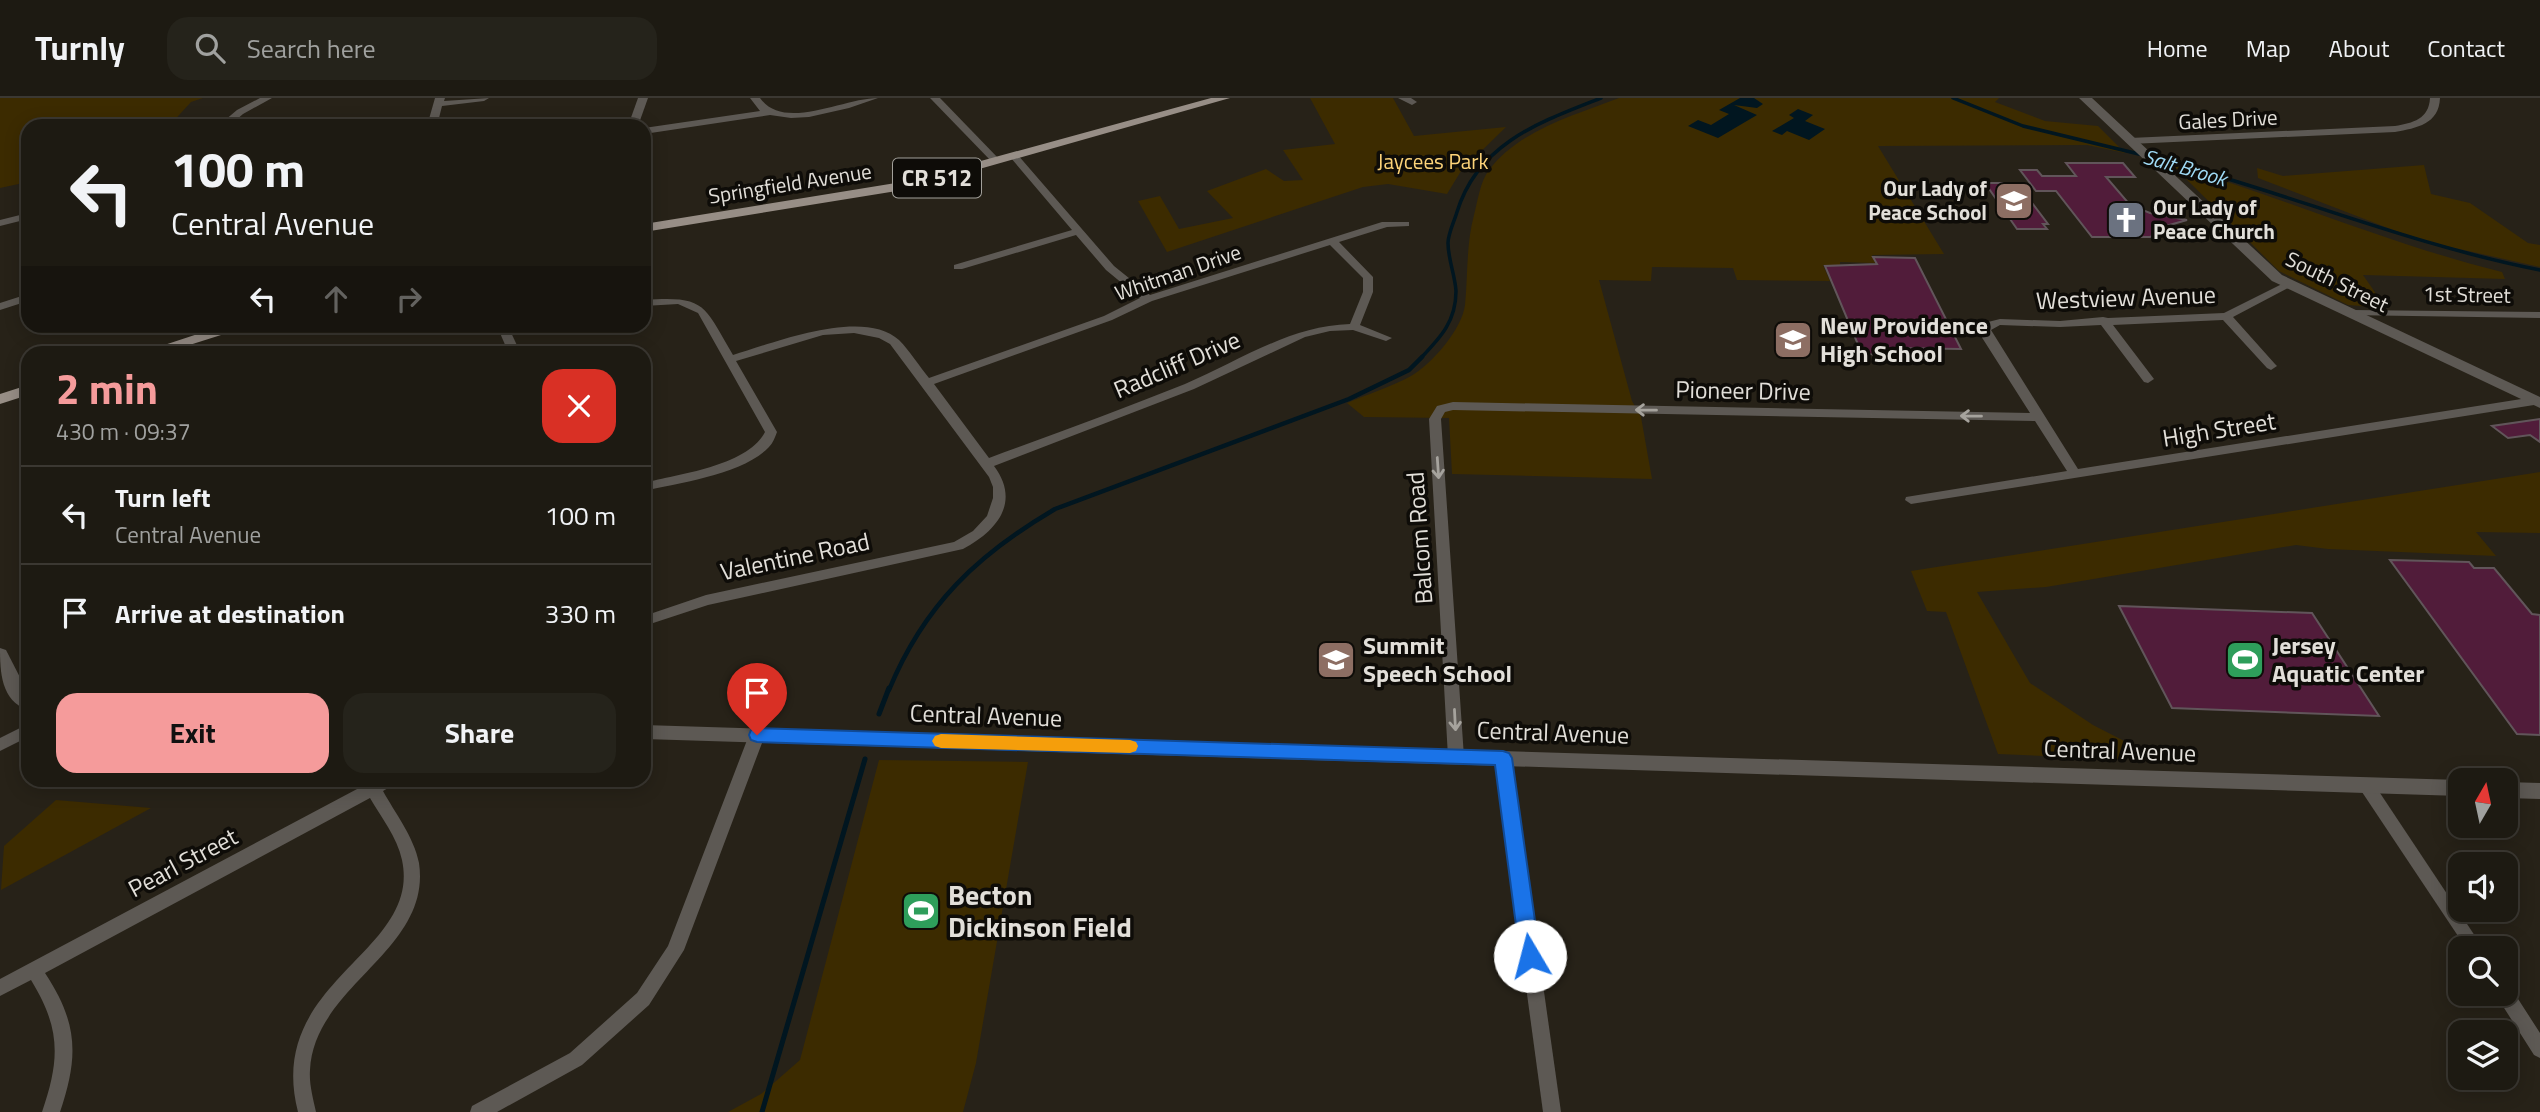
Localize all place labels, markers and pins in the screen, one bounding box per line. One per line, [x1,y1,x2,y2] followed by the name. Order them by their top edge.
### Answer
[1868,172,1987,228] place label: Our Lady of Peace School
[1993,180,2035,222] school or university icon: Our Lady of Peace School
[2153,191,2275,247] place label: Our Lady of Peace Church
[2105,199,2147,241] church icon: Our Lady of Peace Church
[1820,307,1988,371] place label: New Providence High School
[1772,319,1814,361] school or university icon: New Providence High School
[1363,627,1512,691] place label: Summit Speech School
[2272,627,2424,691] place label: Jersey Aquatic Center
[1315,639,1357,681] school or university icon: Summit Speech School
[2224,639,2266,681] sports icon: Jersey Aquatic Center
[727,663,787,735] pin
[948,873,1132,948] place label: Becton Dickinson Field
[900,890,942,932] sports icon: Becton Dickinson Field

